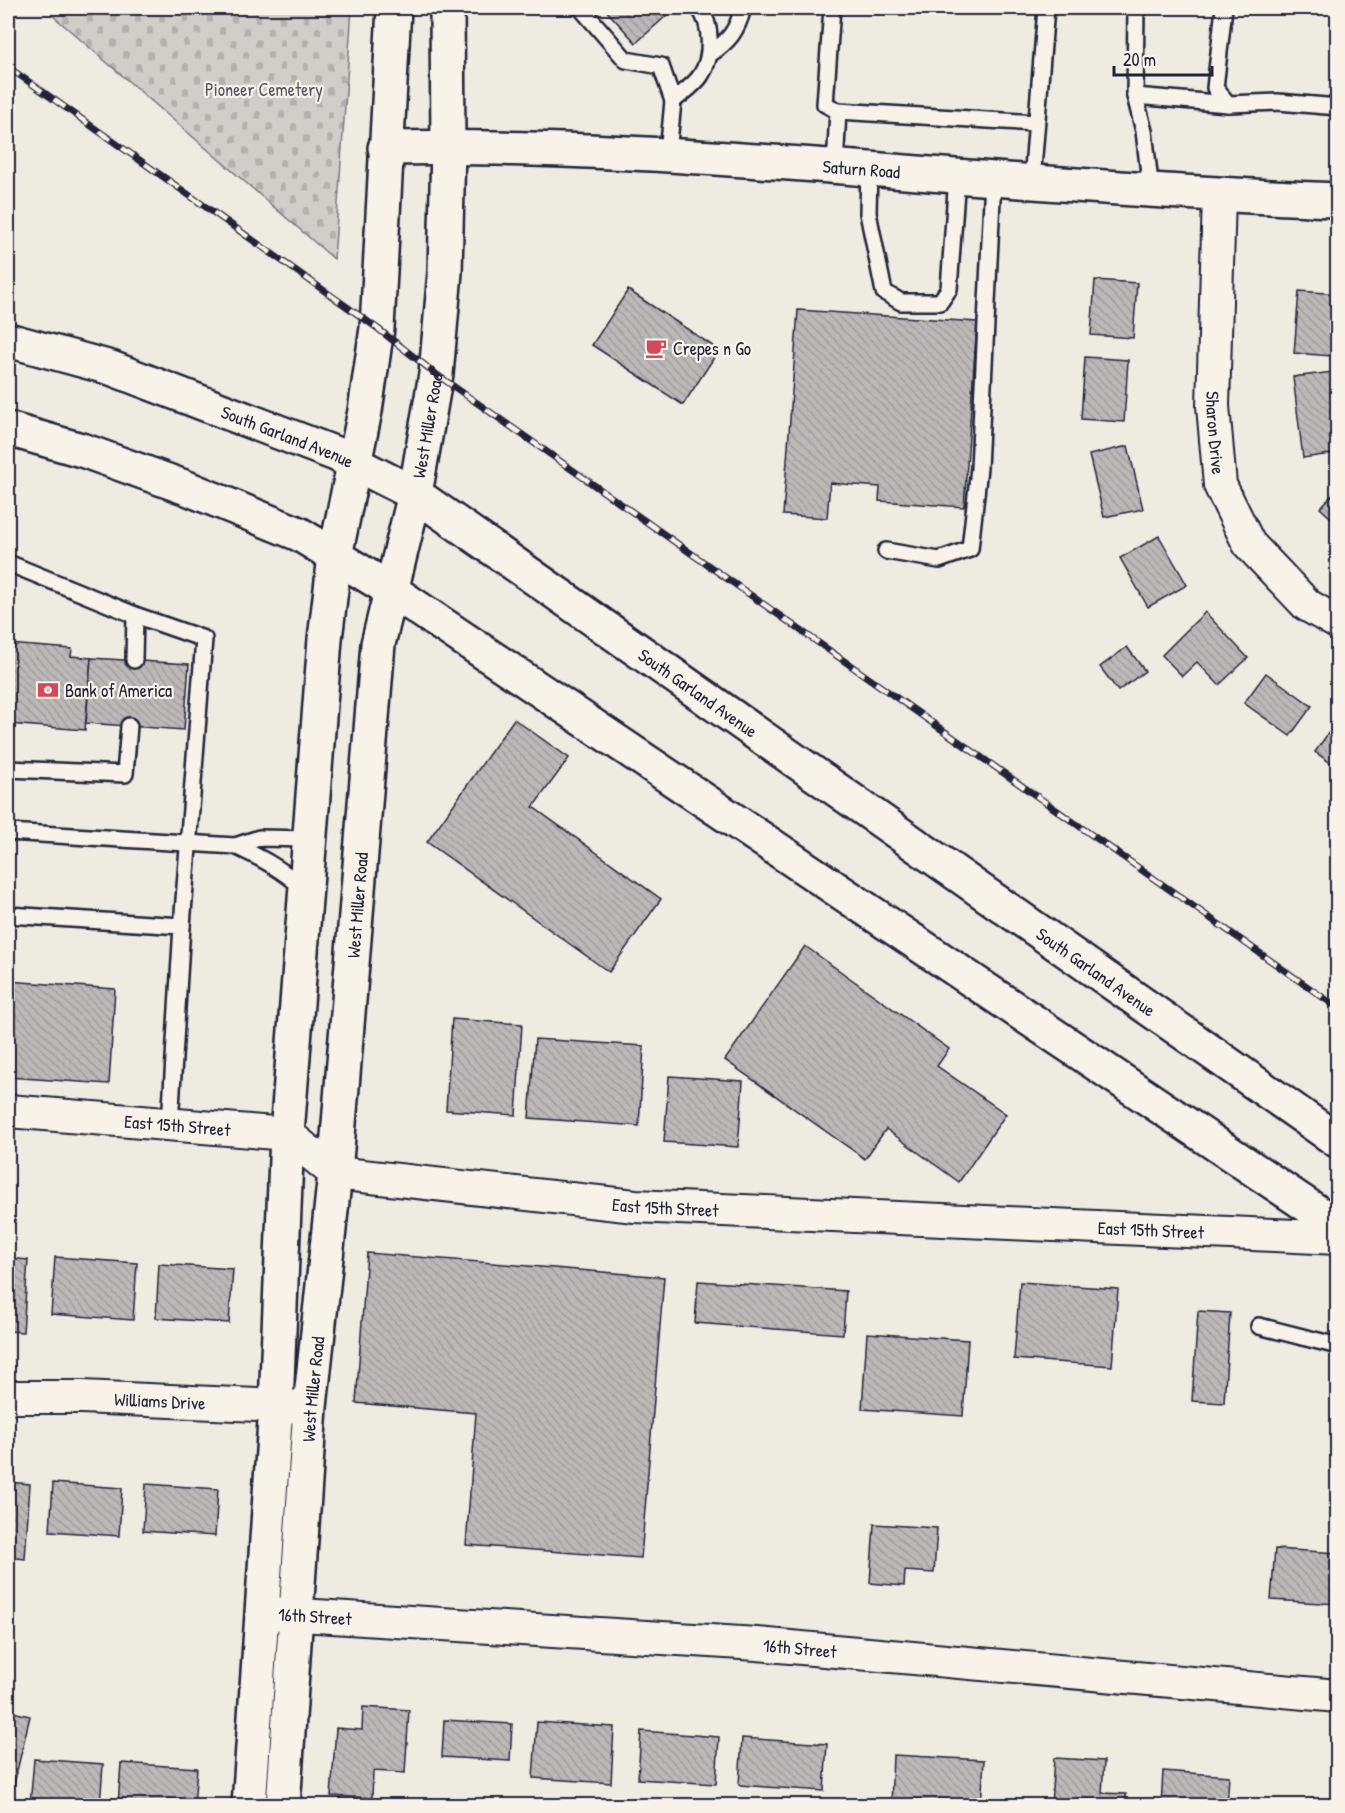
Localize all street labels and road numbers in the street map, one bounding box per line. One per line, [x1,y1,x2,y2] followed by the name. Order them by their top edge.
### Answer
[822,153,901,184] street label: Saturn Road
[406,371,448,480] street label: West Miller Road
[1200,391,1232,475] street label: Sharon Drive
[218,399,358,473] street label: South Garland Avenue
[634,642,763,743] street label: South Garland Avenue
[340,851,374,959] street label: West Miller Road
[1032,921,1161,1022] street label: South Garland Avenue
[123,1108,232,1142] street label: East 15th Street
[611,1191,720,1222] street label: East 15th Street
[1097,1215,1205,1244] street label: East 15th Street
[295,1335,330,1443] street label: West Miller Road
[114,1386,206,1415] street label: Williams Drive
[277,1601,353,1631] street label: 16th Street
[762,1632,838,1664] street label: 16th Street

